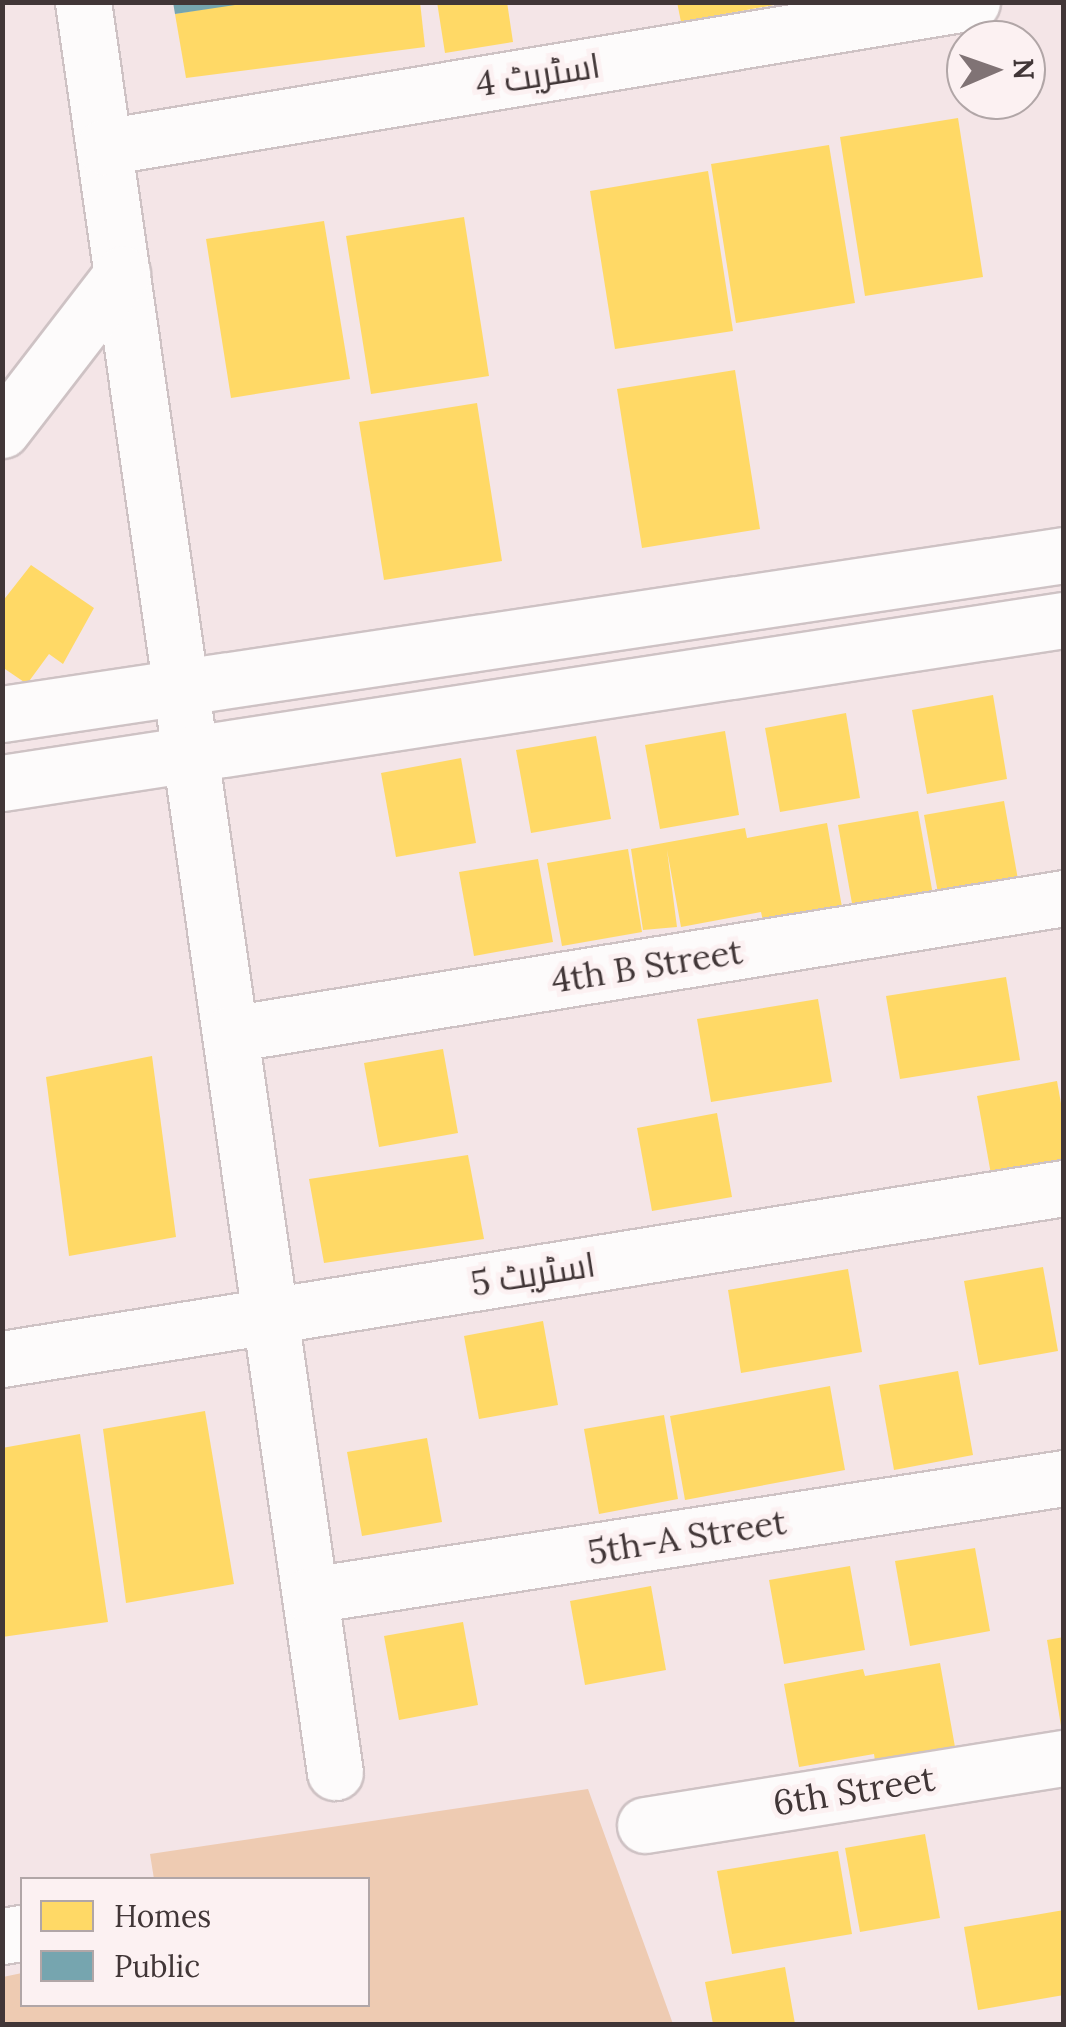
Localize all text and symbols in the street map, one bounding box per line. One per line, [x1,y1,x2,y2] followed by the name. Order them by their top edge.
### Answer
[946,20,1046,120] north arrow
[473,44,603,106] street label: اسٹریٹ 4
[1006,58,1042,80] text: N
[548,930,746,1002] street label: 4th B Street
[468,1243,598,1305] street label: اسٹریٹ 5
[585,1501,789,1573] street label: 5th-A Street
[770,1757,938,1825] street label: 6th Street
[20,1877,370,2007] legend
[114,1897,211,1935] text: Homes
[114,1947,200,1985] text: Public

